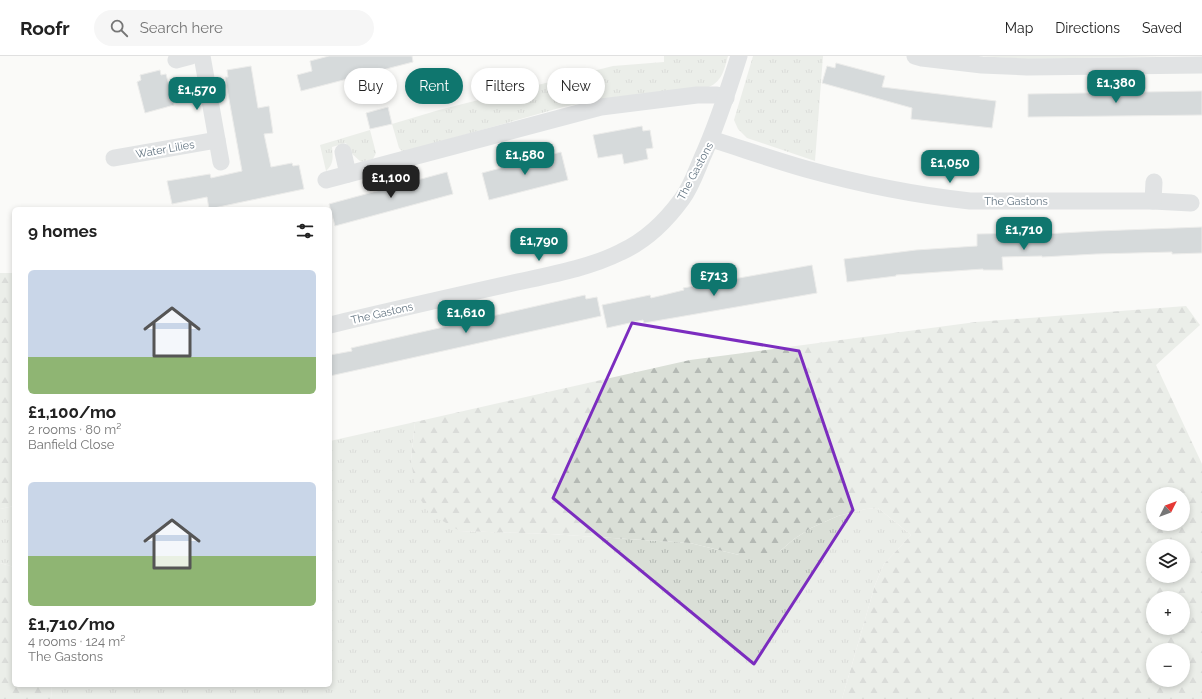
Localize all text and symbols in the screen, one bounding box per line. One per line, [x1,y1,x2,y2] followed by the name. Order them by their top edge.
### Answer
[94,10,374,46] search box
[20,17,70,39] text: Roofr
[108,17,130,39] icon: search
[140,19,223,37] text: Search here
[1005,20,1033,36] text: Map
[1055,20,1120,36] text: Directions
[1142,20,1182,36] text: Saved
[344,68,397,104] chip: Buy
[405,68,463,104] chip: Rent
[471,68,539,104] chip: Filters
[547,68,605,104] chip: New
[1083,70,1149,104] pin: £1,380
[1096,75,1136,90] text: £1,380
[164,77,230,111] pin: £1,570
[177,82,217,97] text: £1,570
[135,138,195,161] street label: Water Lilies
[675,140,716,202] street label: The Gastons
[492,142,558,176] pin: £1,580
[505,147,545,162] text: £1,580
[917,150,983,184] pin: £1,050
[930,155,970,170] text: £1,050
[358,165,424,199] pin: £1,100
[372,170,410,185] text: £1,100
[984,195,1048,208] street label: The Gastons
[991,217,1057,251] pin: £1,710
[294,220,316,242] icon: filters
[28,221,97,241] text: 9 homes
[1005,222,1043,237] text: £1,710
[506,228,572,262] pin: £1,790
[519,233,559,248] text: £1,790
[690,263,738,297] pin: £713
[700,268,728,283] text: £713
[136,296,208,368] icon: home
[350,300,414,327] street label: The Gastons
[433,300,499,334] pin: £1,610
[447,305,485,320] text: £1,610
[28,402,116,422] text: £1,100/mo
[28,422,121,437] text: 2 rooms · 80 m²
[28,437,114,452] text: Banfield Close
[1146,487,1190,531] north arrow
[1146,487,1190,687] map controls
[136,508,208,580] icon: home
[1146,539,1190,583] button: layers
[1146,591,1190,635] button: +
[28,614,115,634] text: £1,710/mo
[28,634,125,649] text: 4 rooms · 124 m²
[1146,643,1190,687] button: −
[28,649,103,664] text: The Gastons

